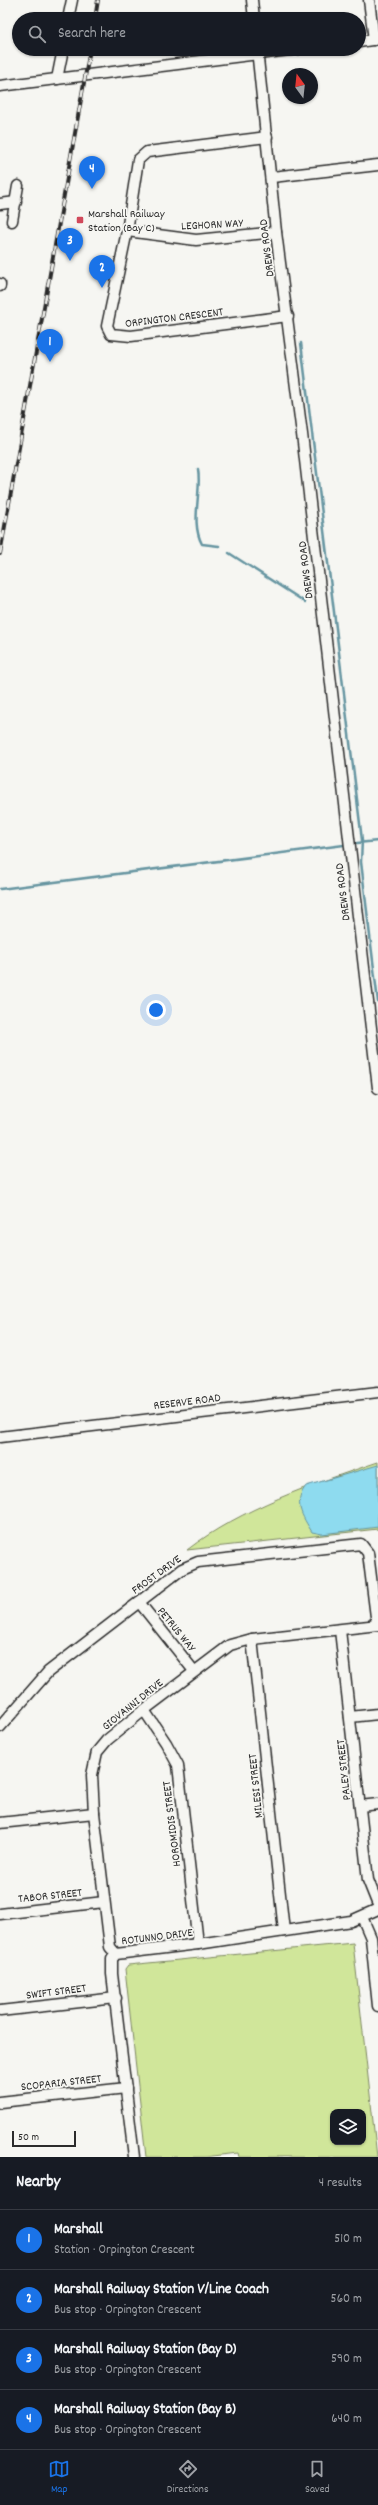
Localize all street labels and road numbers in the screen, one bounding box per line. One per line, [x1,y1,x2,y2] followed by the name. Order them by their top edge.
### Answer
[181,215,244,236] street label: LEGHORN WAY
[256,218,279,278] street label: DREWS ROAD
[124,304,224,333] street label: ORPINGTON CRESCENT
[295,540,318,600] street label: DREWS ROAD
[332,862,355,922] street label: DREWS ROAD
[153,1390,222,1415] street label: RESERVE ROAD
[128,1551,186,1599] street label: FROST DRIVE
[152,1604,200,1656] street label: PETRUS WAY
[99,1675,168,1735] street label: GIOVANNI DRIVE
[333,1738,356,1801] street label: PALEY STREET
[245,1753,268,1819] street label: MILESI STREET
[159,1780,186,1868] street label: HOROMIDIS STREET
[17,1885,83,1908] street label: TABOR STREET
[121,1925,194,1950] street label: ROTUNNO DRIVE
[25,1980,87,2005] street label: SWIFT STREET
[20,2071,102,2096] street label: SCOPARIA STREET

